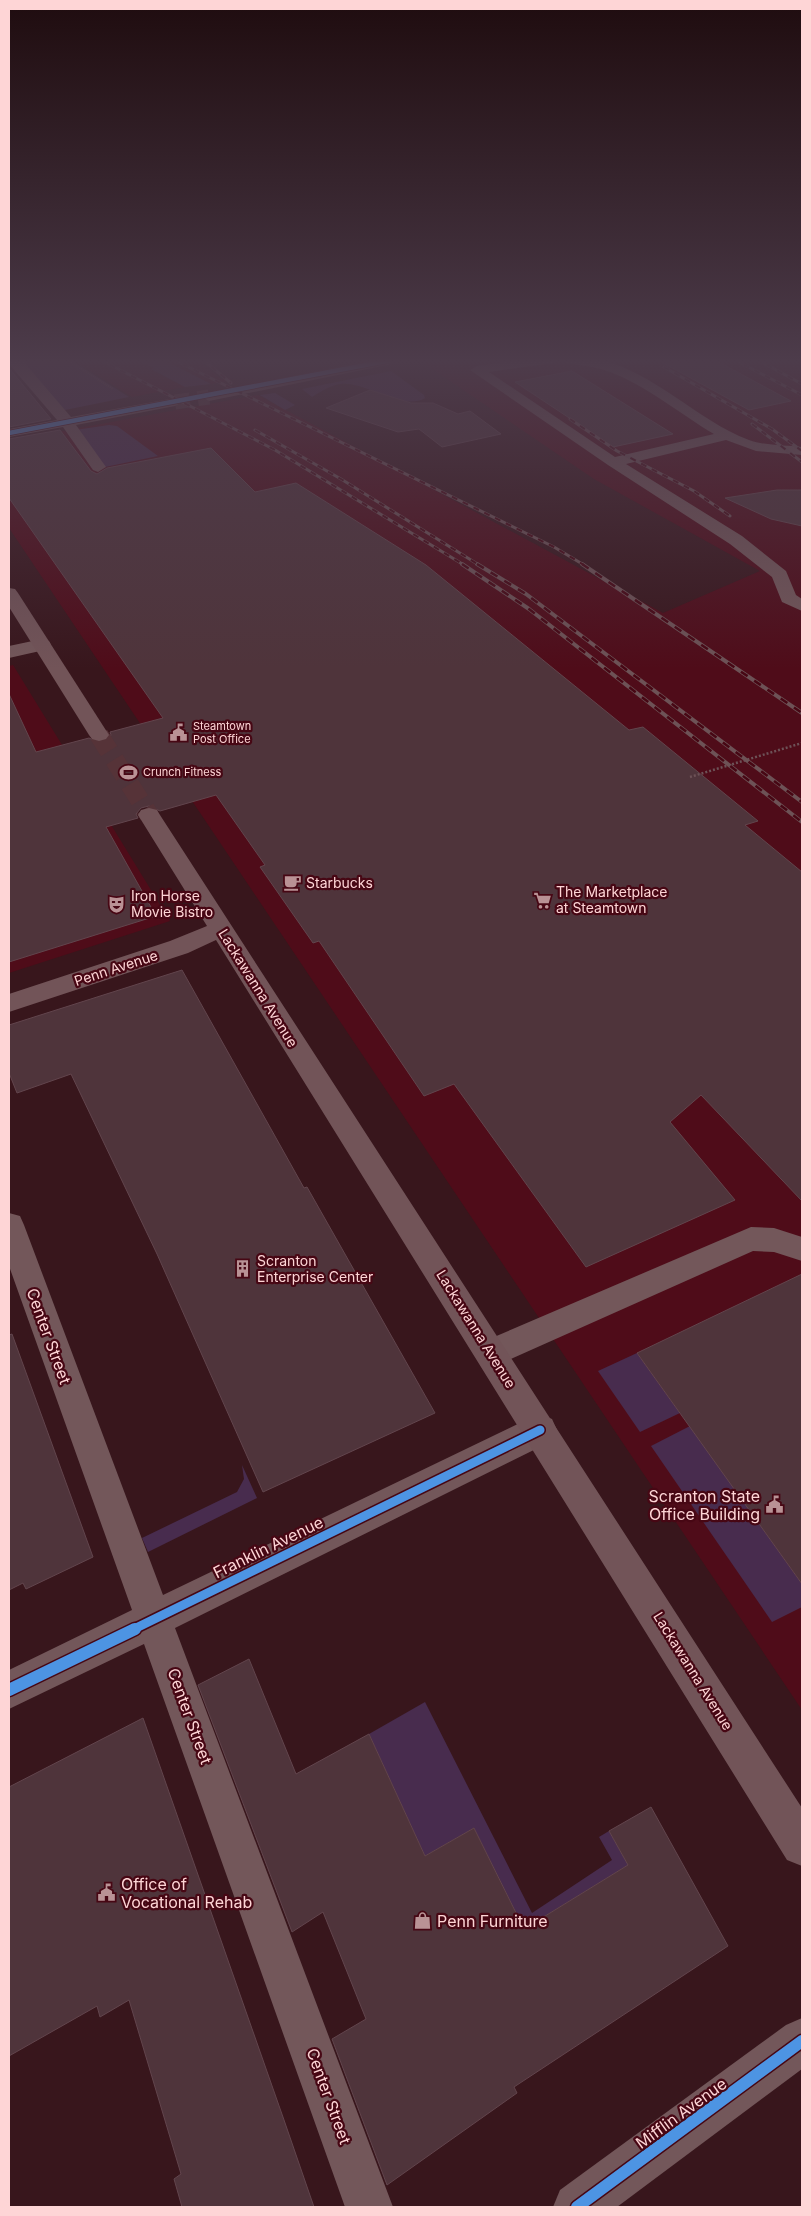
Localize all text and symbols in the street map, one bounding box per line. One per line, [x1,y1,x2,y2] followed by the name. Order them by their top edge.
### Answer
[193,719,251,746] place label: Steamtown Post Office
[169,722,189,742] public building icon: Steamtown Post Office
[119,762,139,782] sports icon: Crunch Fitness
[143,765,222,779] place label: Crunch Fitness
[282,873,302,893] cafe icon: Starbucks
[306,874,373,891] place label: Starbucks
[556,883,668,916] place label: The Marketplace at Steamtown
[131,887,213,920] place label: Iron Horse Movie Bistro
[532,890,552,910] supermarket icon: The Marketplace at Steamtown
[107,894,127,914] theatre icon: Iron Horse Movie Bistro
[215,925,302,1050] street label: Lackawanna Avenue
[72,946,160,989] street label: Penn Avenue
[257,1252,373,1285] place label: Scranton Enterprise Center
[233,1259,253,1279] building icon: Scranton Enterprise Center
[433,1266,520,1391] street label: Lackawanna Avenue
[22,1285,76,1387] street label: Center Street
[649,1486,760,1524] place label: Scranton State Office Building
[764,1495,784,1515] public building icon: Scranton State Office Building
[210,1512,326,1582] street label: Franklin Avenue
[650,1608,737,1733] street label: Lackawanna Avenue
[163,1665,217,1767] street label: Center Street
[121,1874,252,1912] place label: Office of Vocational Rehab
[97,1883,117,1903] public building icon: Office of Vocational Rehab
[413,1911,433,1931] shop icon: Penn Furniture
[437,1911,548,1931] place label: Penn Furniture
[302,2045,356,2147] street label: Center Street
[632,2073,730,2153] street label: Mifflin Avenue

